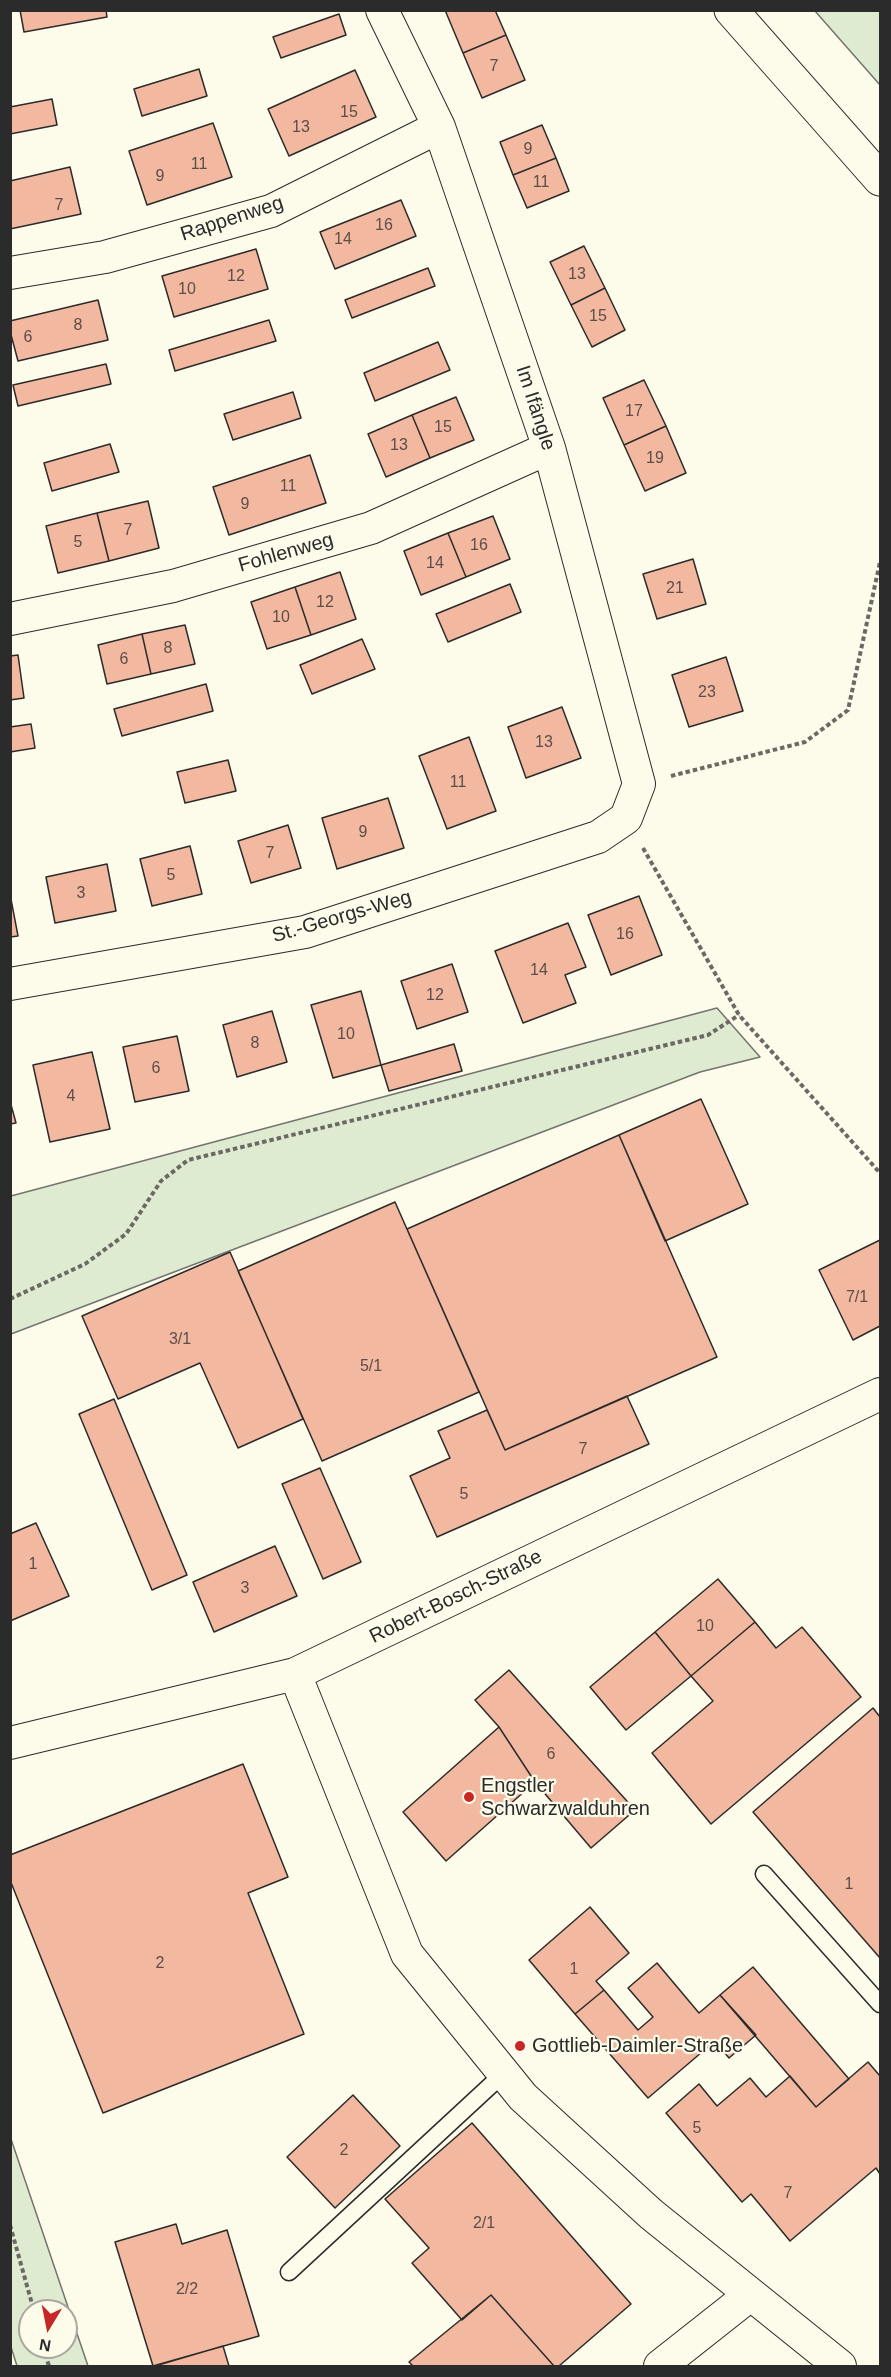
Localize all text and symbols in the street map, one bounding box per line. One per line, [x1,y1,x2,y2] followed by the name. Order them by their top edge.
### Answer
[490,57,498,77] house number: 7
[340,103,358,123] house number: 15
[292,118,310,138] house number: 13
[524,140,532,160] house number: 9
[191,155,207,175] house number: 11
[156,167,164,187] house number: 9
[533,173,549,193] house number: 11
[178,191,286,247] street label: Rappenweg
[55,196,63,216] house number: 7
[375,216,393,236] house number: 16
[334,230,352,250] house number: 14
[568,265,586,285] house number: 13
[227,267,245,287] house number: 12
[178,280,196,300] house number: 10
[589,307,607,327] house number: 15
[74,316,82,336] house number: 8
[24,328,32,348] house number: 6
[510,363,560,453] street label: Im Ifängle
[625,402,643,422] house number: 17
[434,418,452,438] house number: 15
[390,436,408,456] house number: 13
[646,449,664,469] house number: 19
[280,477,296,497] house number: 11
[241,495,249,515] house number: 9
[124,521,132,541] house number: 7
[236,528,336,578] street label: Fohlenweg
[74,533,82,553] house number: 5
[470,536,488,556] house number: 16
[426,554,444,574] house number: 14
[666,579,684,599] house number: 21
[316,593,334,613] house number: 12
[272,608,290,628] house number: 10
[164,639,172,659] house number: 8
[120,650,128,670] house number: 6
[698,683,716,703] house number: 23
[535,733,553,753] house number: 13
[450,773,466,793] house number: 11
[359,823,367,843] house number: 9
[266,844,274,864] house number: 7
[167,866,175,886] house number: 5
[77,884,85,904] house number: 3
[269,886,415,948] street label: St.-Georgs-Weg
[616,925,634,945] house number: 16
[530,961,548,981] house number: 14
[426,986,444,1006] house number: 12
[337,1025,355,1045] house number: 10
[251,1034,259,1054] house number: 8
[152,1059,160,1079] house number: 6
[67,1087,75,1107] house number: 4
[846,1288,868,1308] house number: 7/1
[169,1330,191,1350] house number: 3/1
[360,1357,382,1377] house number: 5/1
[579,1440,587,1460] house number: 7
[460,1485,468,1505] house number: 5
[366,1545,546,1649] street label: Robert-Bosch-Straße
[29,1555,37,1575] house number: 1
[241,1579,249,1599] house number: 3
[696,1617,714,1637] house number: 10
[547,1745,555,1765] house number: 6
[481,1774,650,1821] place label: Engstler Schwarzwalduhren
[462,1790,476,1804] marker: Engstler Schwarzwalduhren
[845,1875,853,1895] house number: 1
[156,1954,164,1974] house number: 2
[570,1960,578,1980] house number: 1
[532,2034,743,2058] place label: Gottlieb-Daimler-Straße
[513,2039,527,2053] marker: Gottlieb-Daimler-Straße
[693,2119,701,2139] house number: 5
[340,2141,348,2161] house number: 2
[784,2184,792,2204] house number: 7
[473,2214,495,2234] house number: 2/1
[176,2280,198,2300] house number: 2/2
[18,2299,78,2359] north arrow
[38,2336,52,2355] text: N

